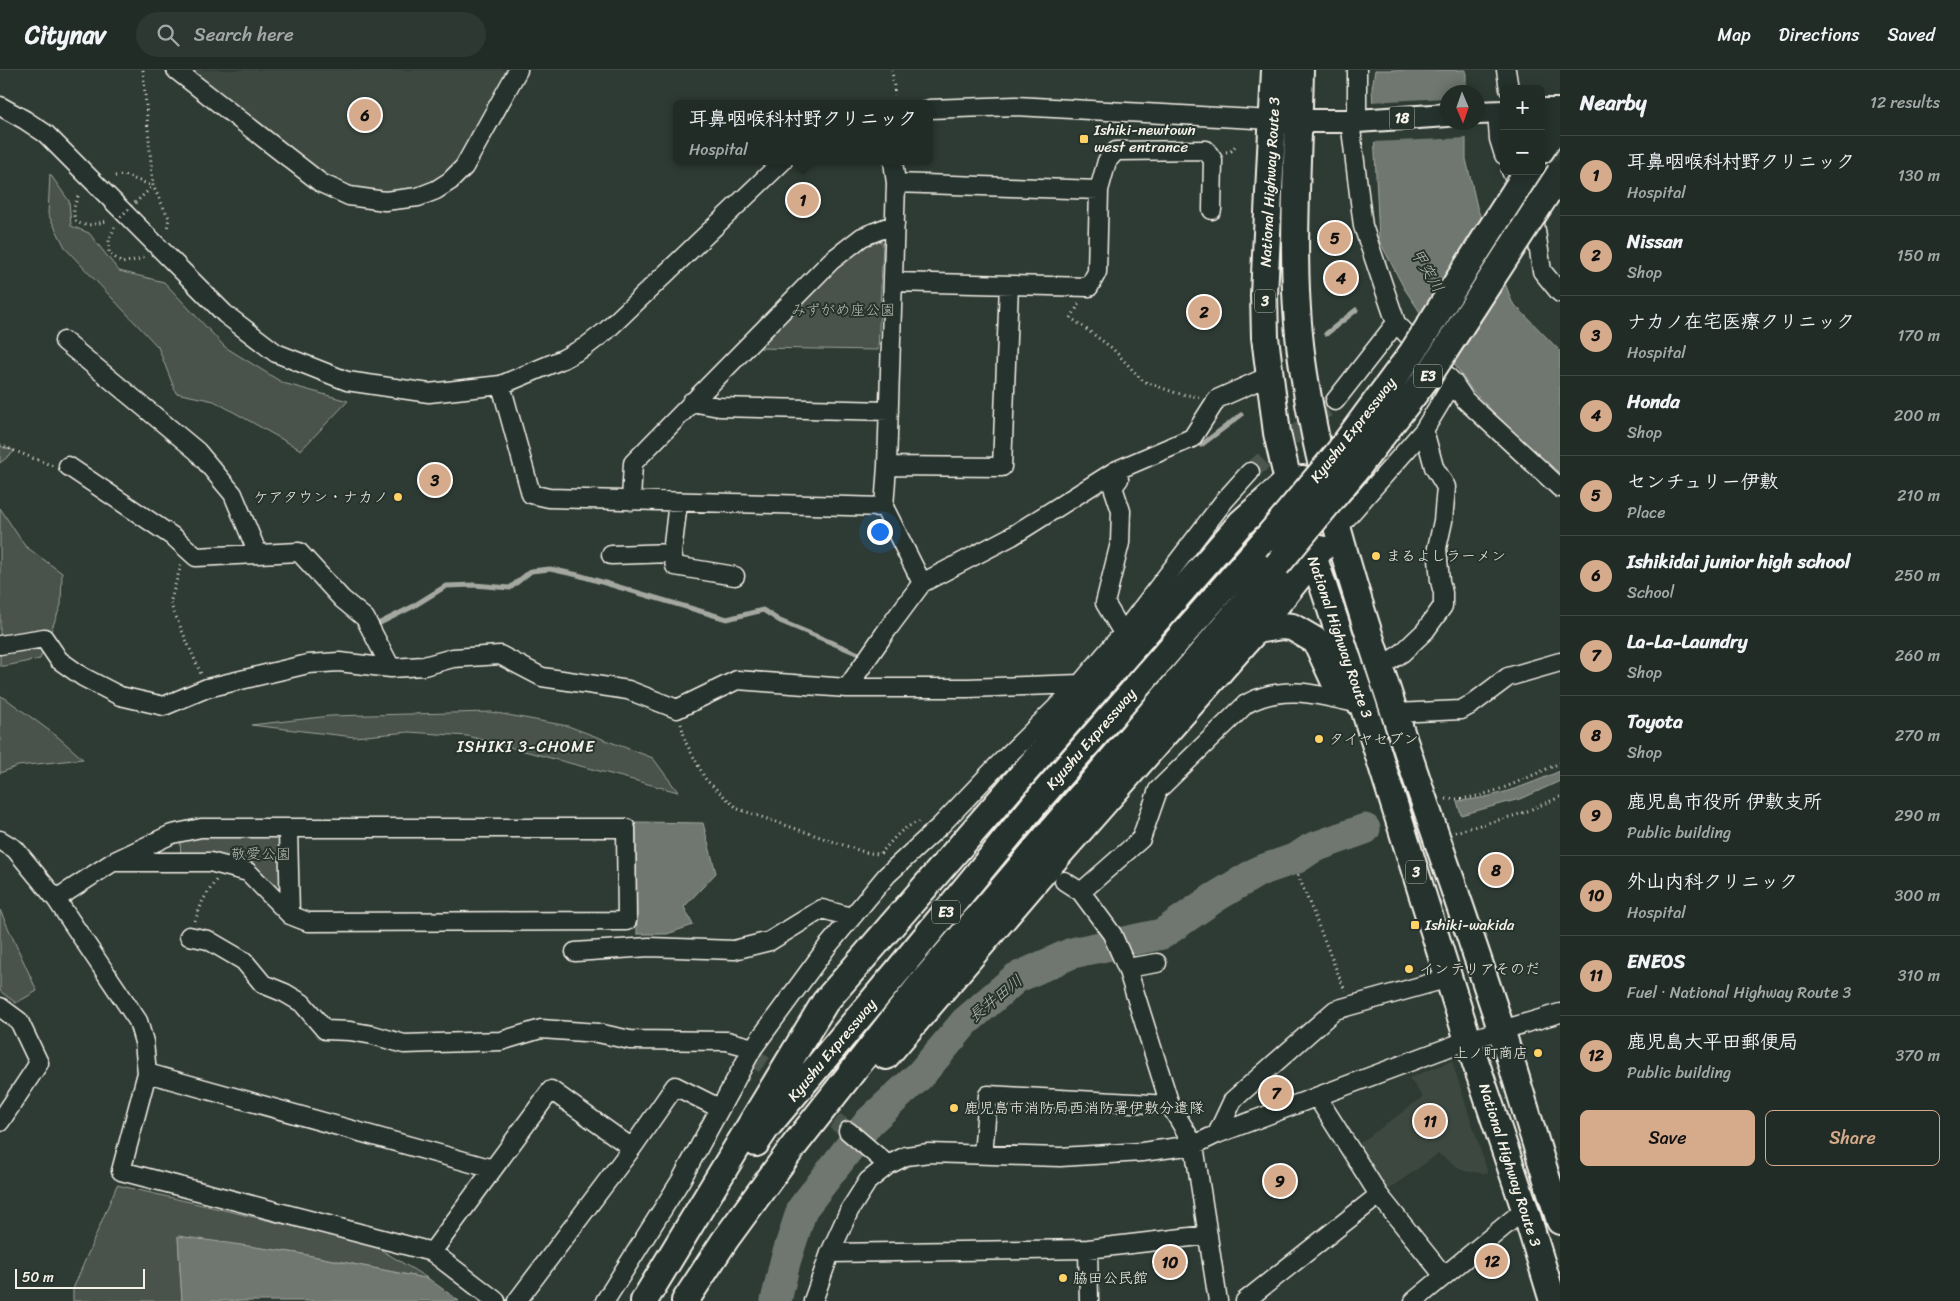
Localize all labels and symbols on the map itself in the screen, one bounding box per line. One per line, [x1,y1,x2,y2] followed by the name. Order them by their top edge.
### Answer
[1440,85,1485,130] north arrow
[349,96,381,134] pin: 6
[1253,96,1287,268] street label: National Highway Route 3
[1390,106,1414,129] road number: 18
[1093,117,1196,160] place label: Ishiki-newtown west entrance
[1078,133,1090,145] marker: Ishiki-newtown west entrance
[787,181,819,219] pin: 1
[1319,219,1351,257] pin: 5
[1403,242,1452,298] water label: 甲突川
[1325,259,1357,297] pin: 4
[1255,290,1275,312] road number: 3
[1188,293,1220,331] pin: 2
[791,297,895,323] park label: みずがめ座公園
[1414,364,1442,388] road number: E3
[1303,371,1403,489] street label: Kyushu Expressway
[419,461,451,499] pin: 3
[254,484,388,510] place label: ケアタウン・ナカノ
[392,491,404,503] marker: ケアタウン・ナカノ
[867,519,893,545] your location
[1386,543,1506,569] place label: まるよしラーメン
[1370,550,1382,562] marker: まるよしラーメン
[1300,552,1380,722] street label: National Highway Route 3
[1039,682,1143,796] street label: Kyushu Expressway
[1329,726,1418,752] place label: タイヤセブン
[456,732,595,761] district label: ISHIKI 3-CHOME
[1313,733,1325,745] marker: タイヤセブン
[231,841,291,867] park label: 敬愛公園
[1480,851,1512,889] pin: 8
[1406,860,1426,884] road number: 3
[932,900,960,924] road number: E3
[1424,912,1515,938] place label: Ishiki-wakida
[1409,919,1421,931] marker: Ishiki-wakida
[1419,956,1540,982] place label: インテリアそのだ
[1403,963,1415,975] marker: インテリアそのだ
[961,967,1029,1030] water label: 長井田川
[781,992,883,1108] street label: Kyushu Expressway
[1453,1040,1528,1066] place label: 上ノ町商店
[1532,1047,1544,1059] marker: 上ノ町商店
[1260,1074,1292,1112] pin: 7
[1471,1080,1549,1250] street label: National Highway Route 3
[964,1095,1204,1121] place label: 鹿児島市消防局西消防署伊敷分遣隊
[948,1102,960,1114] marker: 鹿児島市消防局西消防署伊敷分遣隊
[1414,1102,1446,1140] pin: 11
[1264,1162,1296,1200] pin: 9
[1476,1242,1508,1280] pin: 12
[1154,1243,1186,1281] pin: 10
[1073,1265,1148,1291] place label: 脇田公民館
[15,1266,145,1289] scale bar
[1057,1272,1069,1284] marker: 脇田公民館

